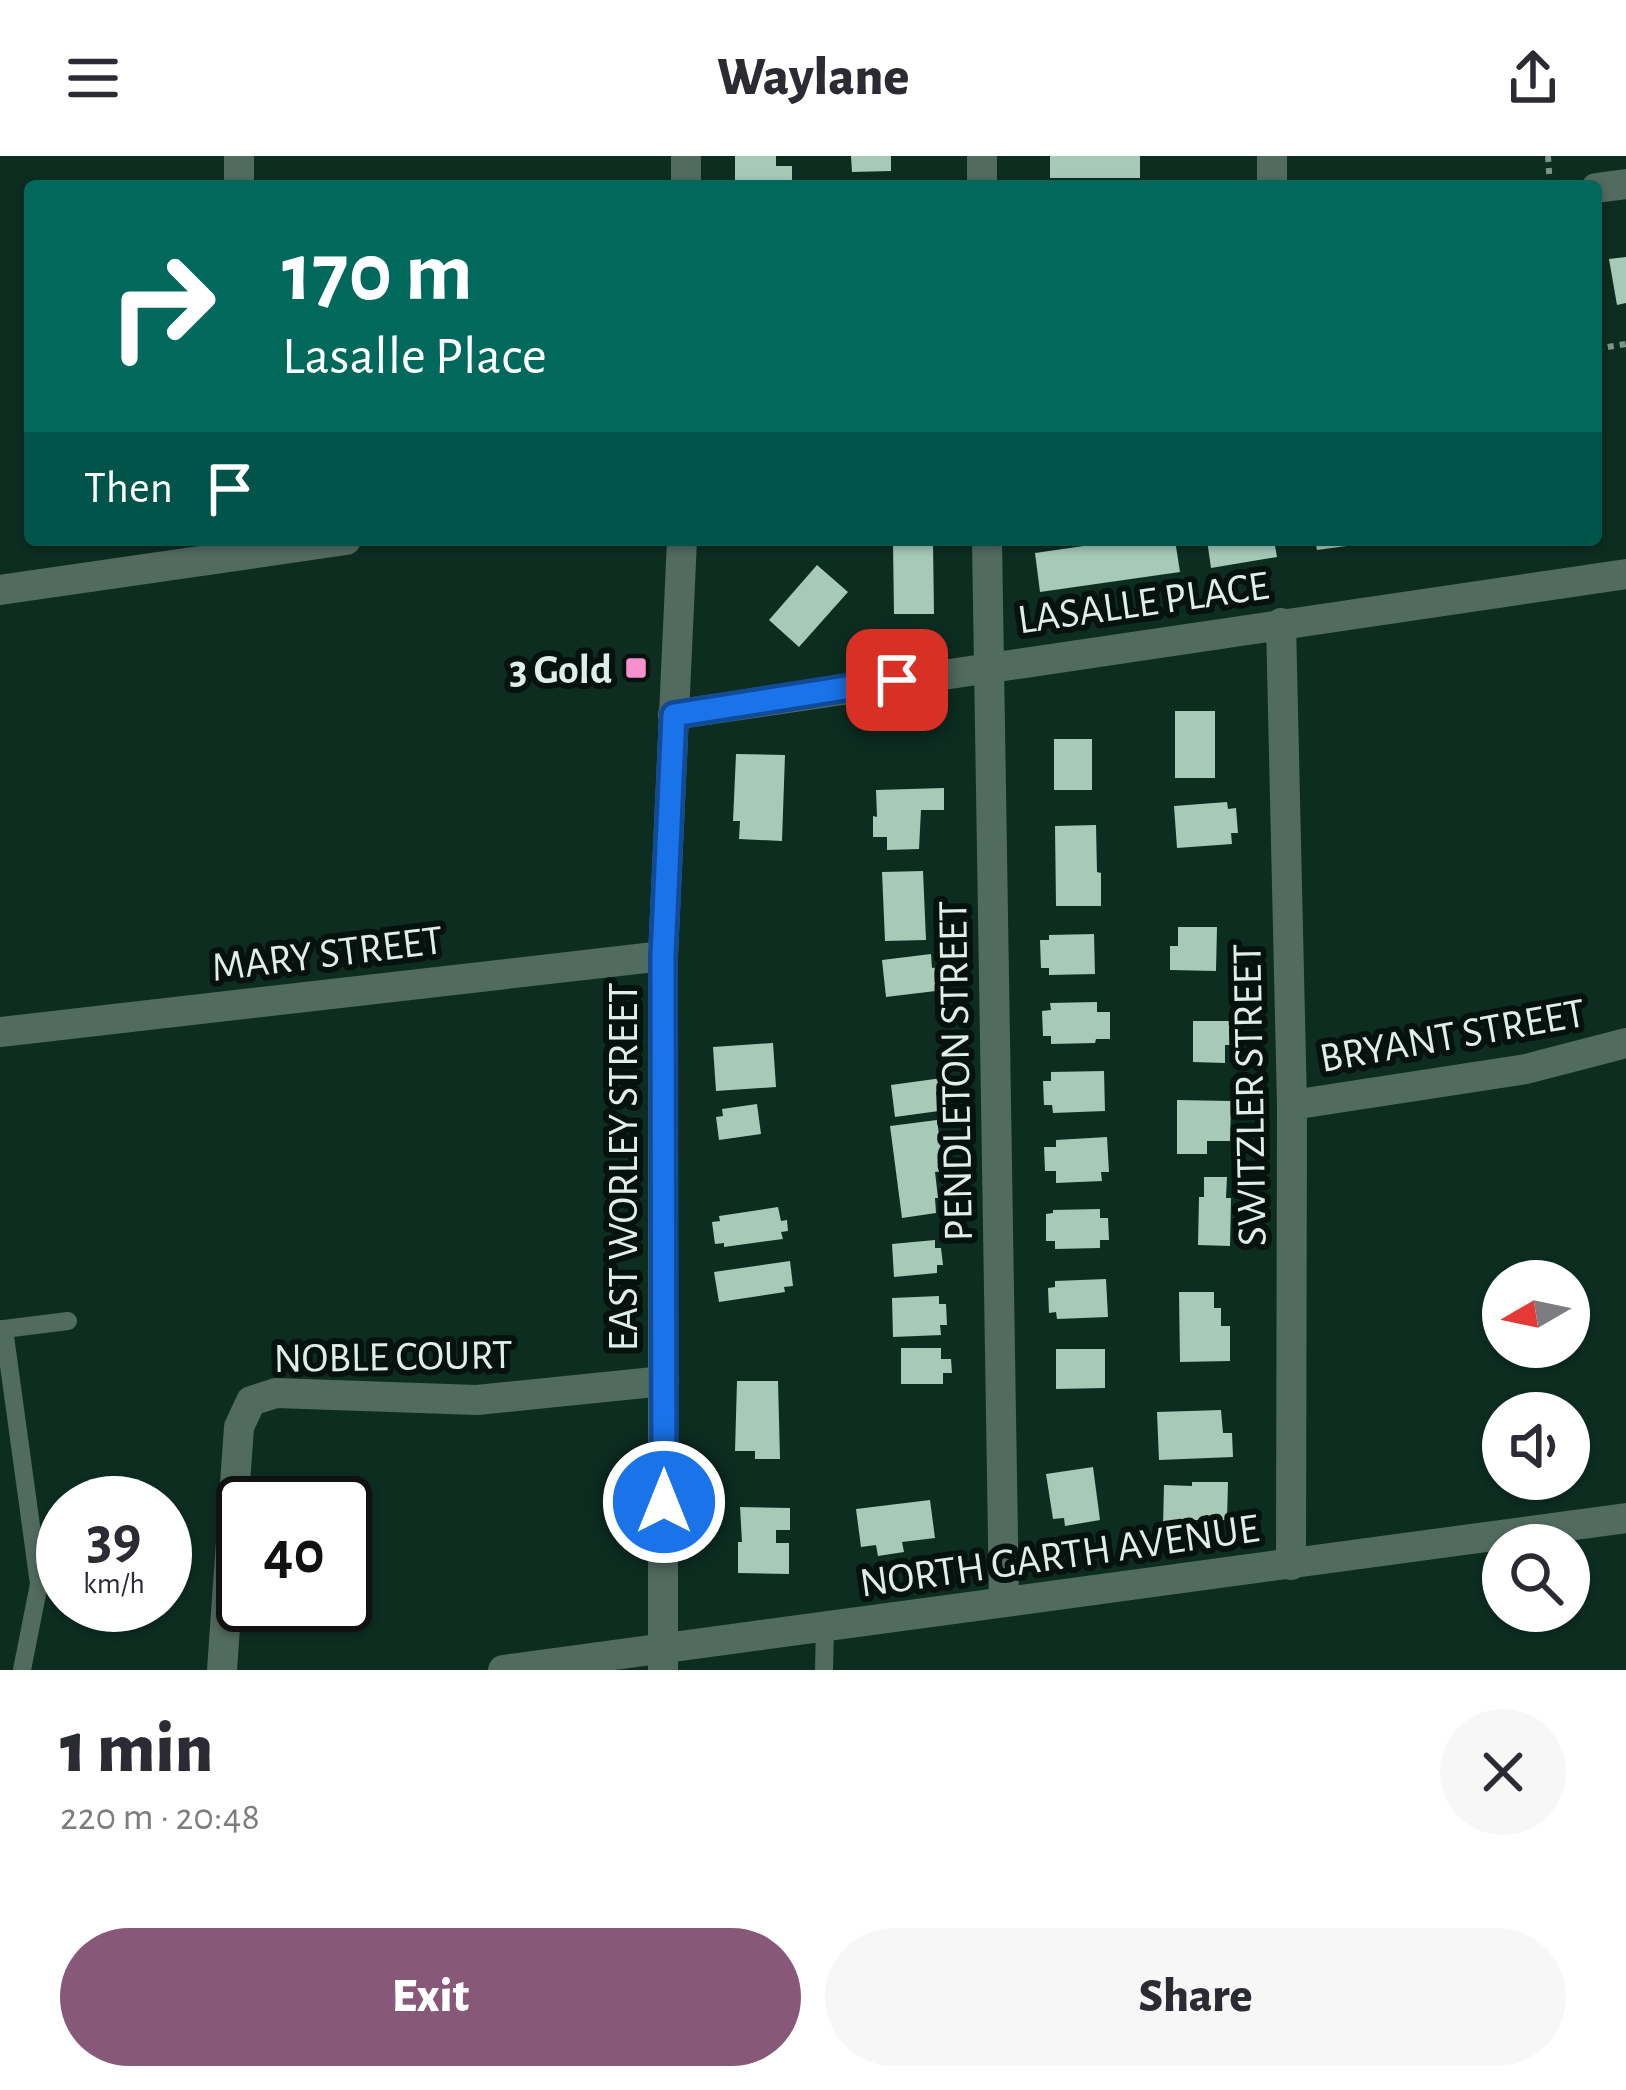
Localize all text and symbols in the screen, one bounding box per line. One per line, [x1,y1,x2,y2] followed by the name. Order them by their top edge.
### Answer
[60,45,126,111] icon: menu
[1500,45,1566,111] icon: share
[717,51,909,105] text: Waylane
[84,228,240,384] icon: right
[282,232,473,316] text: 170 m
[282,330,547,384] text: Lasalle Place
[197,456,263,522] icon: arrive
[84,466,173,511] text: Then
[1015,565,1272,641] street label: LASALLE PLACE
[846,629,948,731] pin
[864,647,930,713] icon: arrive
[509,649,612,691] place label: 3 Gold
[623,655,649,681] marker: 3 Gold
[932,900,980,1242] street label: PENDLETON STREET
[209,919,445,989] street label: MARY STREET
[1226,943,1274,1247] street label: SWITZLER STREET
[603,983,645,1351] street label: EAST WORLEY STREET
[1316,992,1588,1080] street label: BRYANT STREET
[1482,1260,1590,1368] north arrow
[1482,1260,1590,1632] map controls
[273,1334,513,1380] street label: NOBLE COURT
[1482,1392,1590,1500] button: sound
[601,1439,727,1565] position arrow
[216,1476,372,1632] speed limit sign: 40
[857,1507,1262,1605] street label: NORTH GARTH AVENUE
[87,1509,141,1569] text: 39
[1482,1524,1590,1632] button: search
[83,1569,145,1599] text: km/h
[1440,1709,1566,1835] button: close
[60,1713,213,1785] text: 1 min
[60,1798,260,1837] text: 220 m · 20:48
[60,1928,801,2066] button: Exit
[825,1928,1566,2066] button: Share

